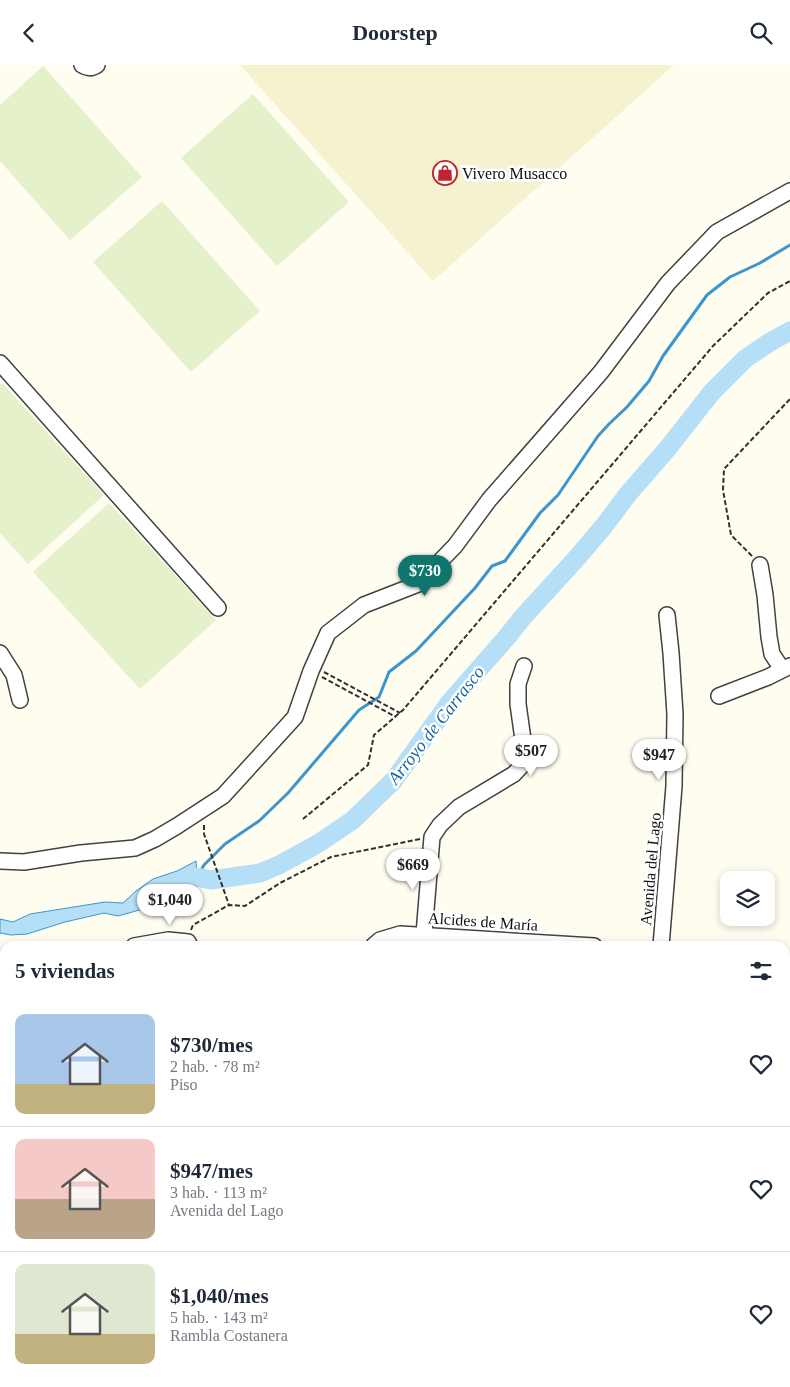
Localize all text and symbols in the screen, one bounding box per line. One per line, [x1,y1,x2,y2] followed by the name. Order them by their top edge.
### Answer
[15,19,43,47] icon: back
[747,19,775,47] icon: search
[352,20,438,45] text: Doorstep
[432,160,458,186] shop icon: Vivero Musacco
[462,165,567,182] place label: Vivero Musacco
[395,555,455,597] pin: $730
[409,562,441,579] text: $730
[383,662,488,789] water label: Arroyo de Carrasco
[501,735,561,777] pin: $507
[629,739,689,781] pin: $947
[515,742,547,759] text: $507
[643,746,675,763] text: $947
[637,812,665,926] street label: Avenida del Lago
[383,849,443,891] pin: $669
[397,856,429,873] text: $669
[720,871,775,926] map controls
[720,871,775,926] button: layers
[129,883,211,926] pin: $1,040
[148,891,192,908] text: $1,040
[427,909,539,934] street label: Alcides de María
[747,957,775,985] icon: filters
[15,959,115,983] text: 5 viviendas
[170,1033,253,1057] text: $730/mes
[55,1034,115,1094] icon: home
[747,1050,775,1078] icon: heart
[170,1058,260,1075] text: 2 hab. · 78 m²
[170,1076,198,1093] text: Piso
[55,1159,115,1219] icon: home
[170,1159,253,1183] text: $947/mes
[747,1175,775,1203] icon: heart
[170,1184,267,1201] text: 3 hab. · 113 m²
[170,1202,283,1219] text: Avenida del Lago
[55,1284,115,1344] icon: home
[170,1284,269,1308] text: $1,040/mes
[747,1300,775,1328] icon: heart
[170,1309,268,1326] text: 5 hab. · 143 m²
[170,1327,288,1344] text: Rambla Costanera

